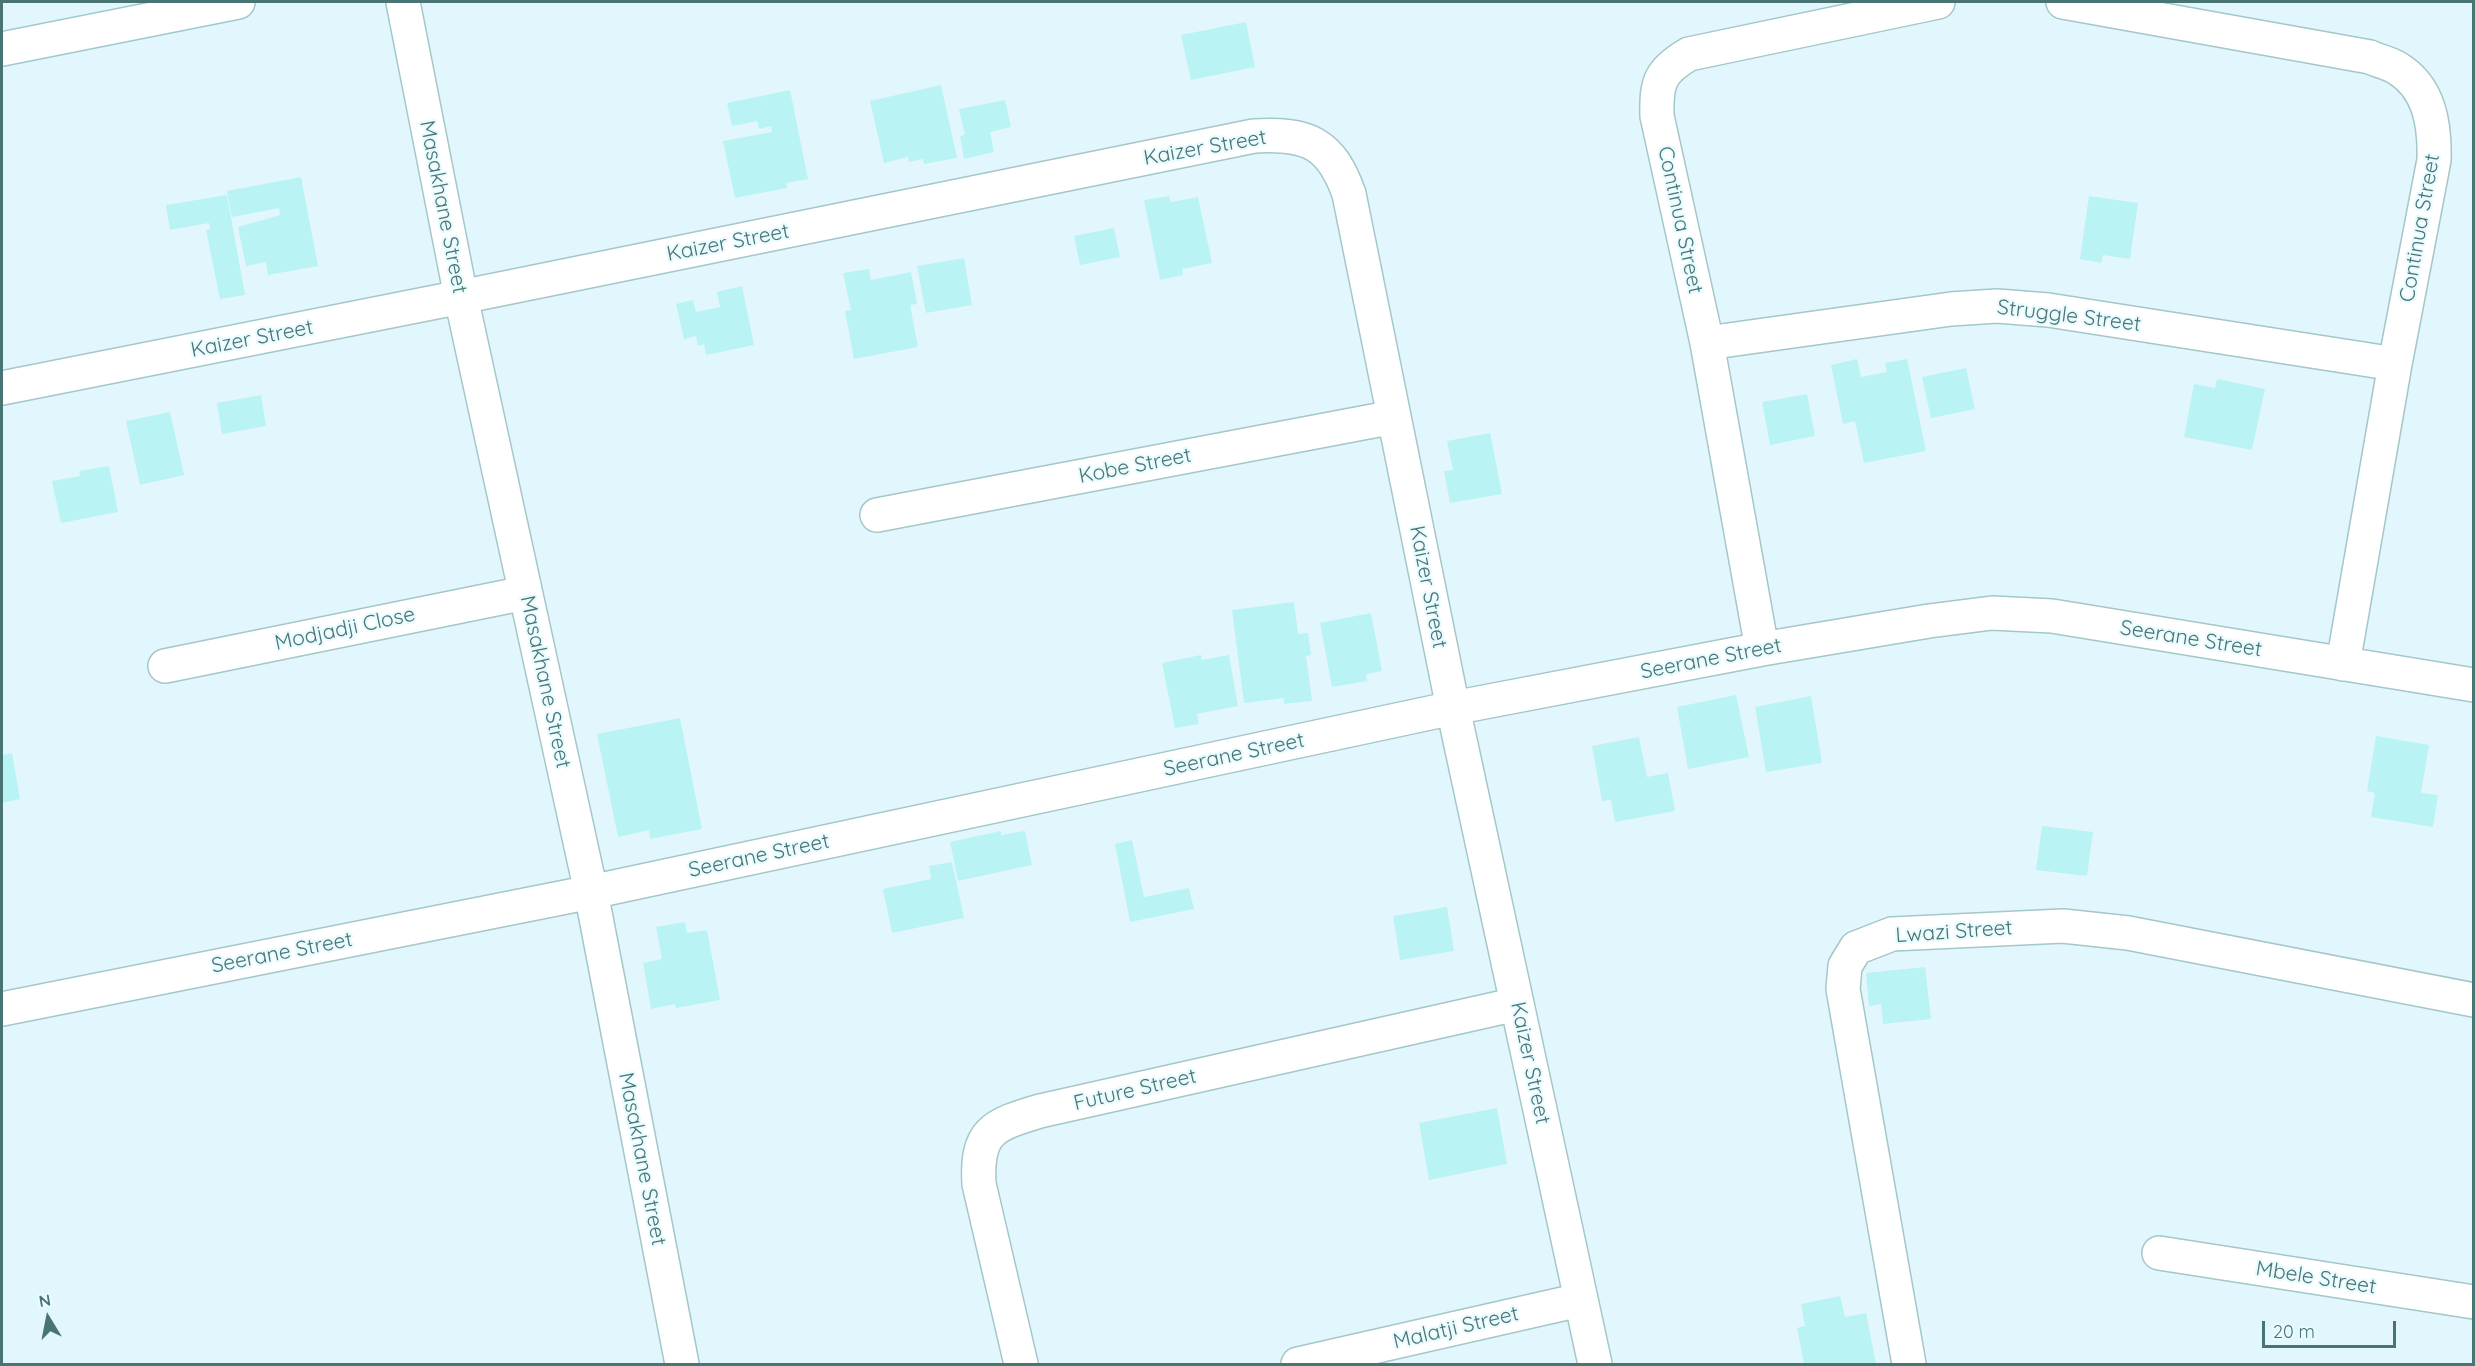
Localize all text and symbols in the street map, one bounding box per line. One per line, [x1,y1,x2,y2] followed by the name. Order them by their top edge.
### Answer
[414,118,472,296] street label: Masakhane Street
[1142,125,1268,171] street label: Kaizer Street
[1652,144,1708,296] street label: Continua Street
[2395,152,2445,304] street label: Continua Street
[665,219,791,267] street label: Kaizer Street
[1996,295,2142,337] street label: Struggle Street
[189,315,315,363] street label: Kaizer Street
[1077,443,1193,489] street label: Kobe Street
[1404,524,1452,650] street label: Kaizer Street
[514,593,576,771] street label: Masakhane Street
[273,602,417,656] street label: Modjadji Close
[2118,615,2264,663] street label: Seerane Street
[1638,633,1784,685] street label: Seerane Street
[1161,728,1307,782] street label: Seerane Street
[686,829,832,883] street label: Seerane Street
[1895,915,2013,949] street label: Lwazi Street
[209,927,355,979] street label: Seerane Street
[1505,1000,1555,1126] street label: Kaizer Street
[1071,1064,1199,1116] street label: Future Street
[613,1070,671,1248] street label: Masakhane Street
[2254,1256,2378,1300] street label: Mbele Street
[18,1288,78,1348] north arrow
[37,1289,52,1311] text: N
[1391,1301,1521,1355] street label: Malatji Street
[2265,1309,2398,1347] scale bar
[2273,1320,2315,1343] text: 20 m

